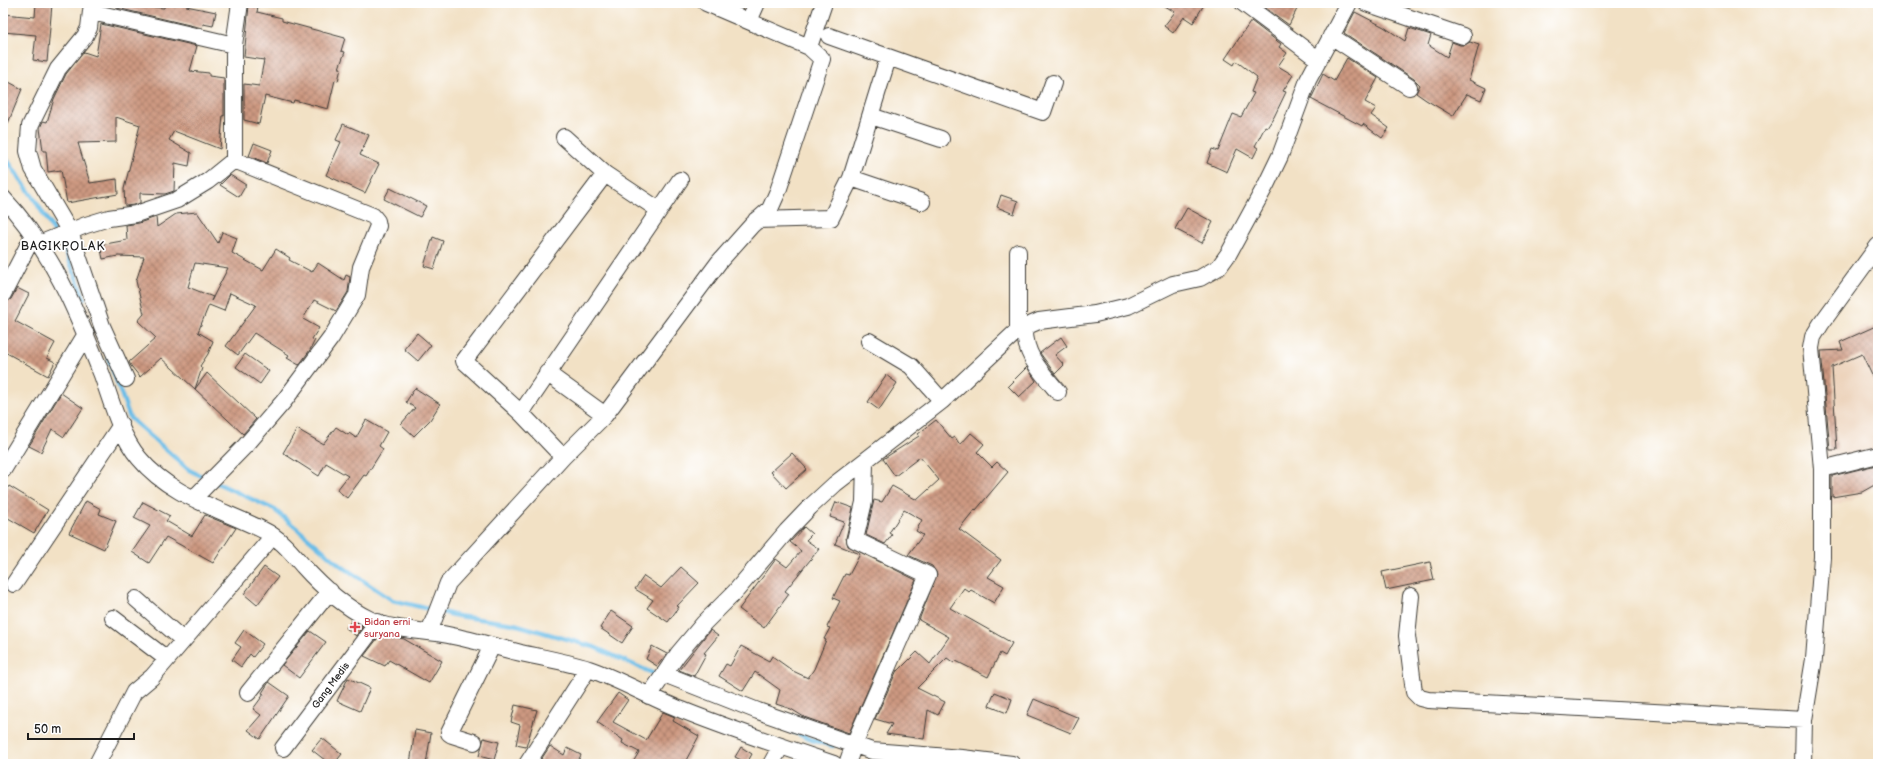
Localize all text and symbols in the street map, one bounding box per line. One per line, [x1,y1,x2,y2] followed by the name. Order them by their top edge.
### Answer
[21,239,105,254] district label: BAGIKPOLAK
[364,616,410,640] place label: Bidan erni suryana
[349,621,361,633] marker: Bidan erni suryana
[309,660,352,711] street label: Gang Medis
[28,715,134,741] scale bar
[34,722,61,737] text: 50 m

